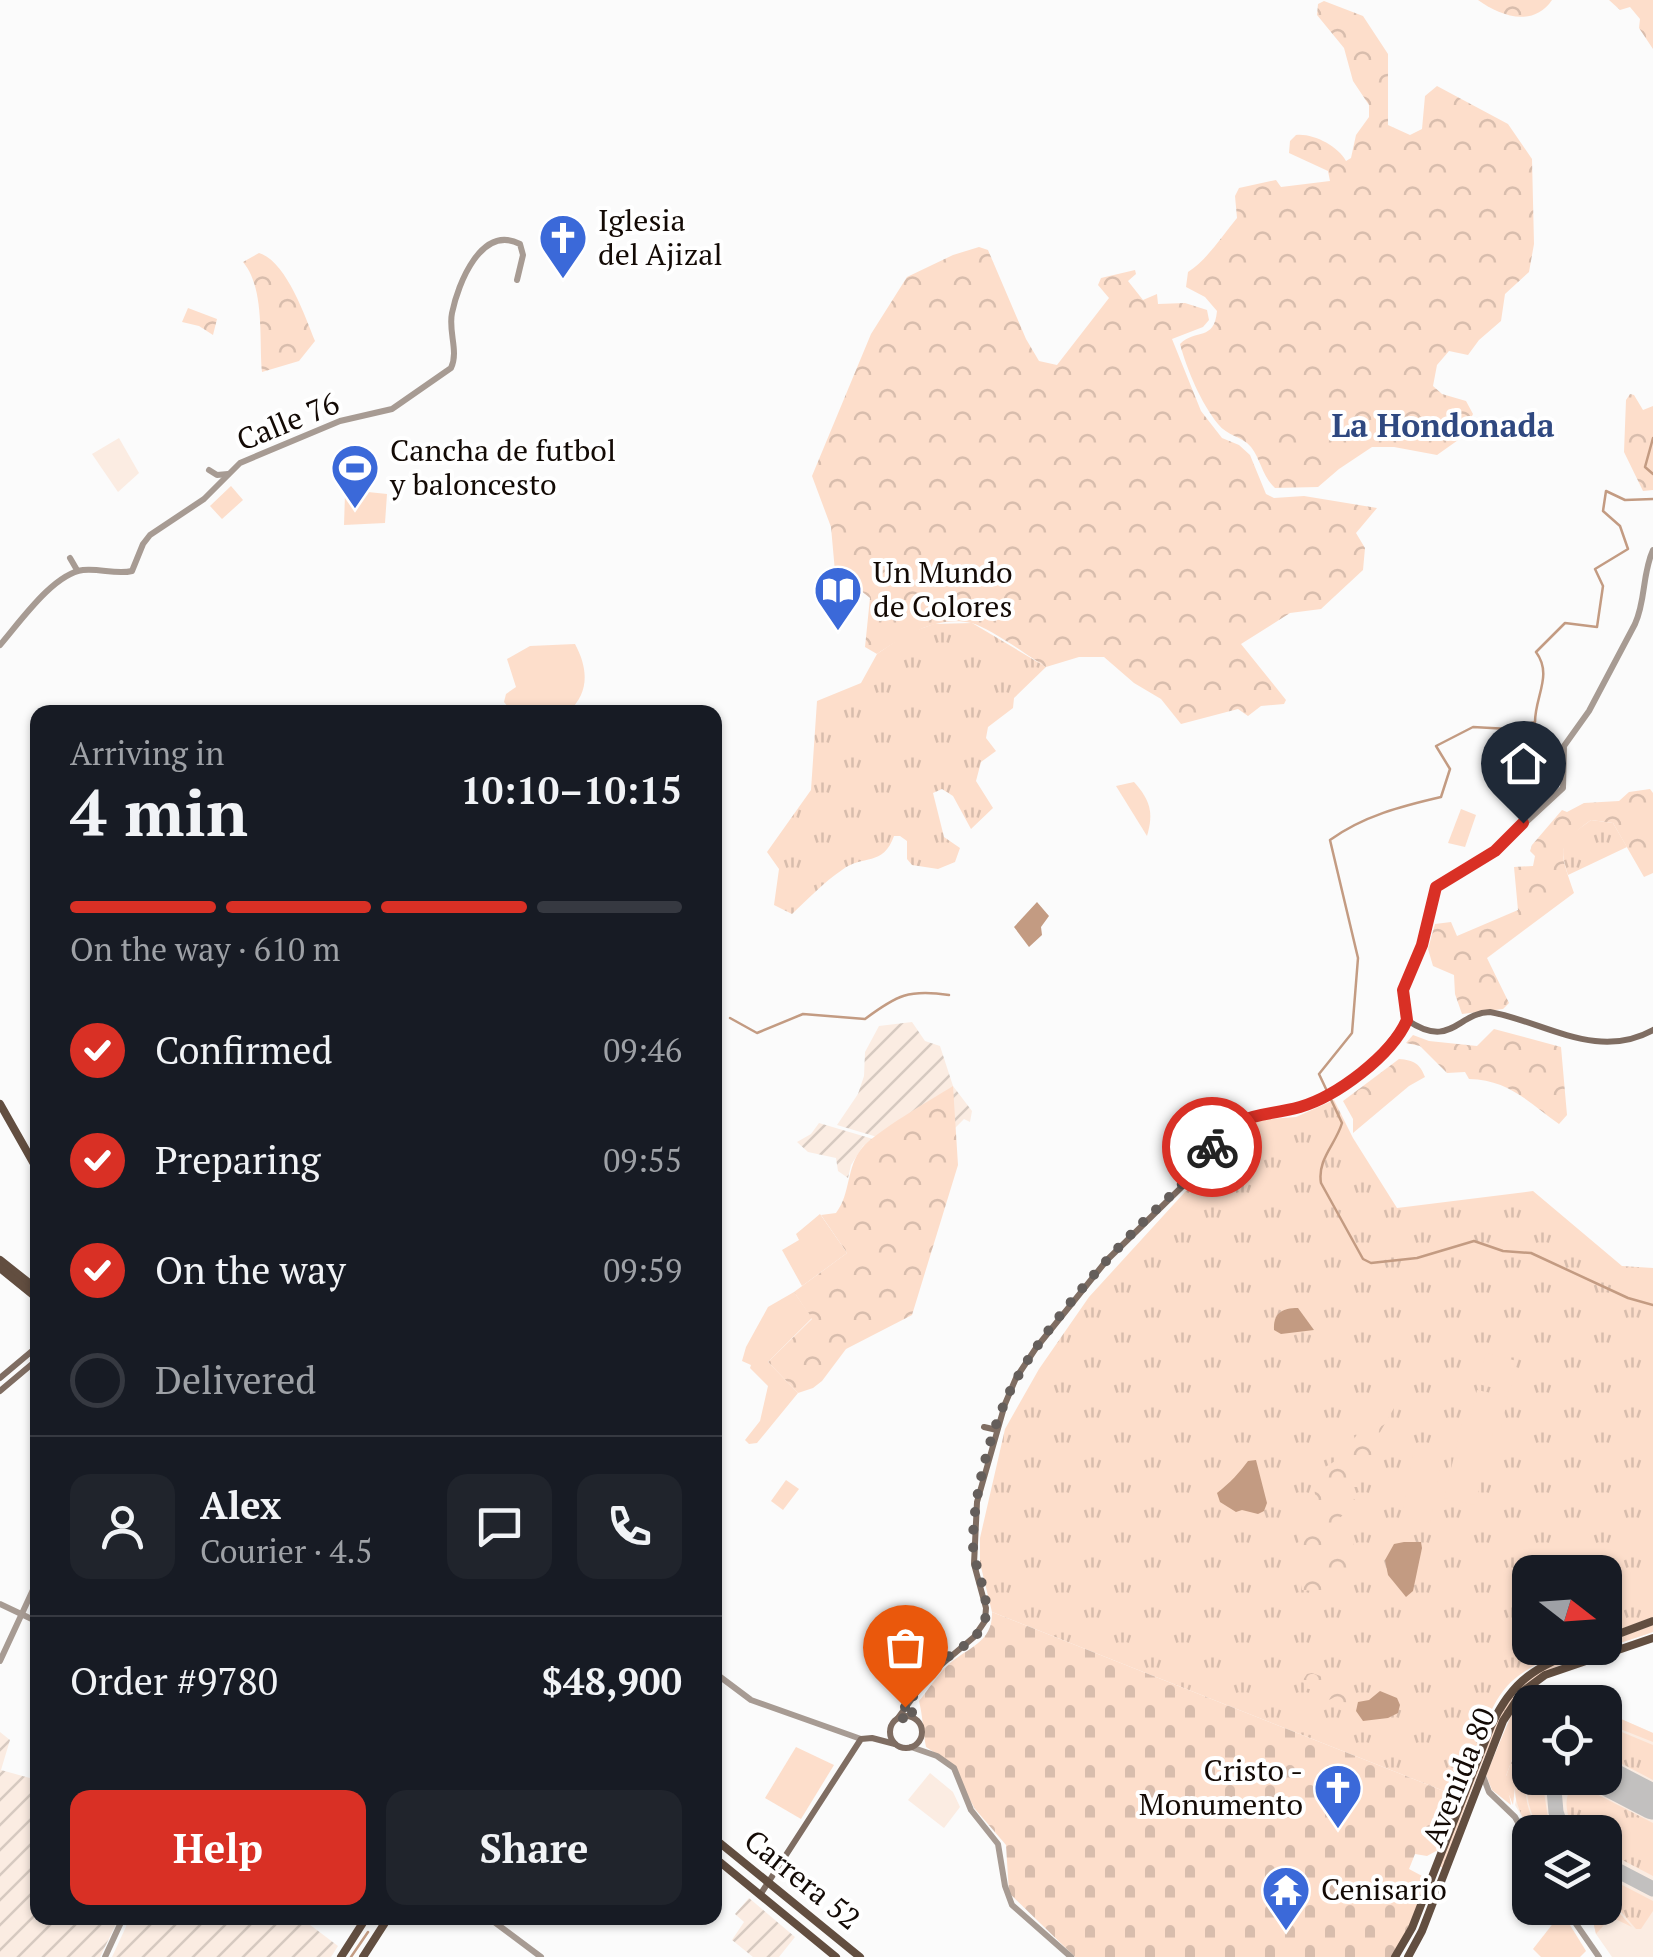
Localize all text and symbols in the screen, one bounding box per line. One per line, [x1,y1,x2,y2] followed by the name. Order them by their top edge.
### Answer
[598,200,722,274] place label: Iglesia del Ajizal
[537,212,589,280] church icon: Iglesia del Ajizal
[231,383,345,460] street label: Calle 76
[1332,404,1555,446] district label: La Hondonada
[389,430,616,504] place label: Cancha de futbol y baloncesto
[329,442,381,510] sports icon: Cancha de futbol y baloncesto
[873,552,1013,626] place label: Un Mundo de Colores
[812,564,864,632] library icon: Un Mundo de Colores
[1481,721,1566,824] pin
[70,732,224,774] text: Arriving in
[1496,736,1551,791] icon: home
[460,765,682,815] text: 10:10–10:15
[70,768,248,855] text: 4 min
[70,928,340,970] text: On the way · 610 m
[70,1023,125,1078] icon: check
[155,1025,333,1075] text: Confirmed
[603,1029,682,1071] text: 09:46
[1162,1097,1262,1197] courier
[1185,1120,1240,1175] icon: bike
[70,1133,125,1188] icon: check
[155,1135,321,1185] text: Preparing
[603,1139,682,1181] text: 09:55
[70,1243,125,1298] icon: check
[155,1245,346,1295] text: On the way
[603,1249,682,1291] text: 09:59
[155,1355,316,1405] text: Delivered
[70,1474,175,1579] button: person
[447,1474,552,1579] button: chat
[577,1474,682,1579] button: phone
[200,1480,281,1530] text: Alex
[200,1530,372,1572] text: Courier · 4.5
[1512,1555,1622,1665] north arrow
[1512,1555,1622,1925] map controls
[863,1605,948,1708] pin
[878,1620,933,1675] icon: bag
[70,1656,278,1706] text: Order #9780
[542,1656,682,1706] text: $48,900
[1512,1685,1622,1795] button: locate
[1412,1701,1504,1852] street label: Avenida 80
[1139,1750,1303,1824] place label: Cristo - Monumento
[1312,1762,1364,1830] church icon: Cristo - Monumento
[70,1790,366,1905] button: Help
[386,1790,682,1905] button: Share
[1512,1815,1622,1925] button: layers
[736,1820,869,1938] street label: Carrera 52
[1260,1864,1312,1932] temple icon: Cenisario
[1321,1869,1447,1909] place label: Cenisario

